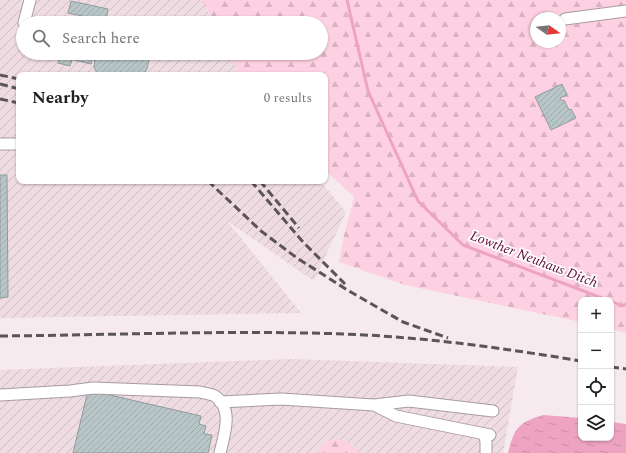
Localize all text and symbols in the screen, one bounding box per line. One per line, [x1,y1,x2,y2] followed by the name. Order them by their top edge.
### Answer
[530,12,566,48] north arrow
[16,16,328,60] search box
[30,27,52,49] icon: search
[62,27,140,50] text: Search here
[32,85,88,111] text: Nearby
[264,88,312,108] text: 0 results
[467,225,601,293] water label: Lowther Neuhaus Ditch
[578,297,614,441] map controls
[578,297,614,333] button: +
[578,333,614,369] button: −
[578,369,614,405] button: locate
[578,405,614,441] button: layers

